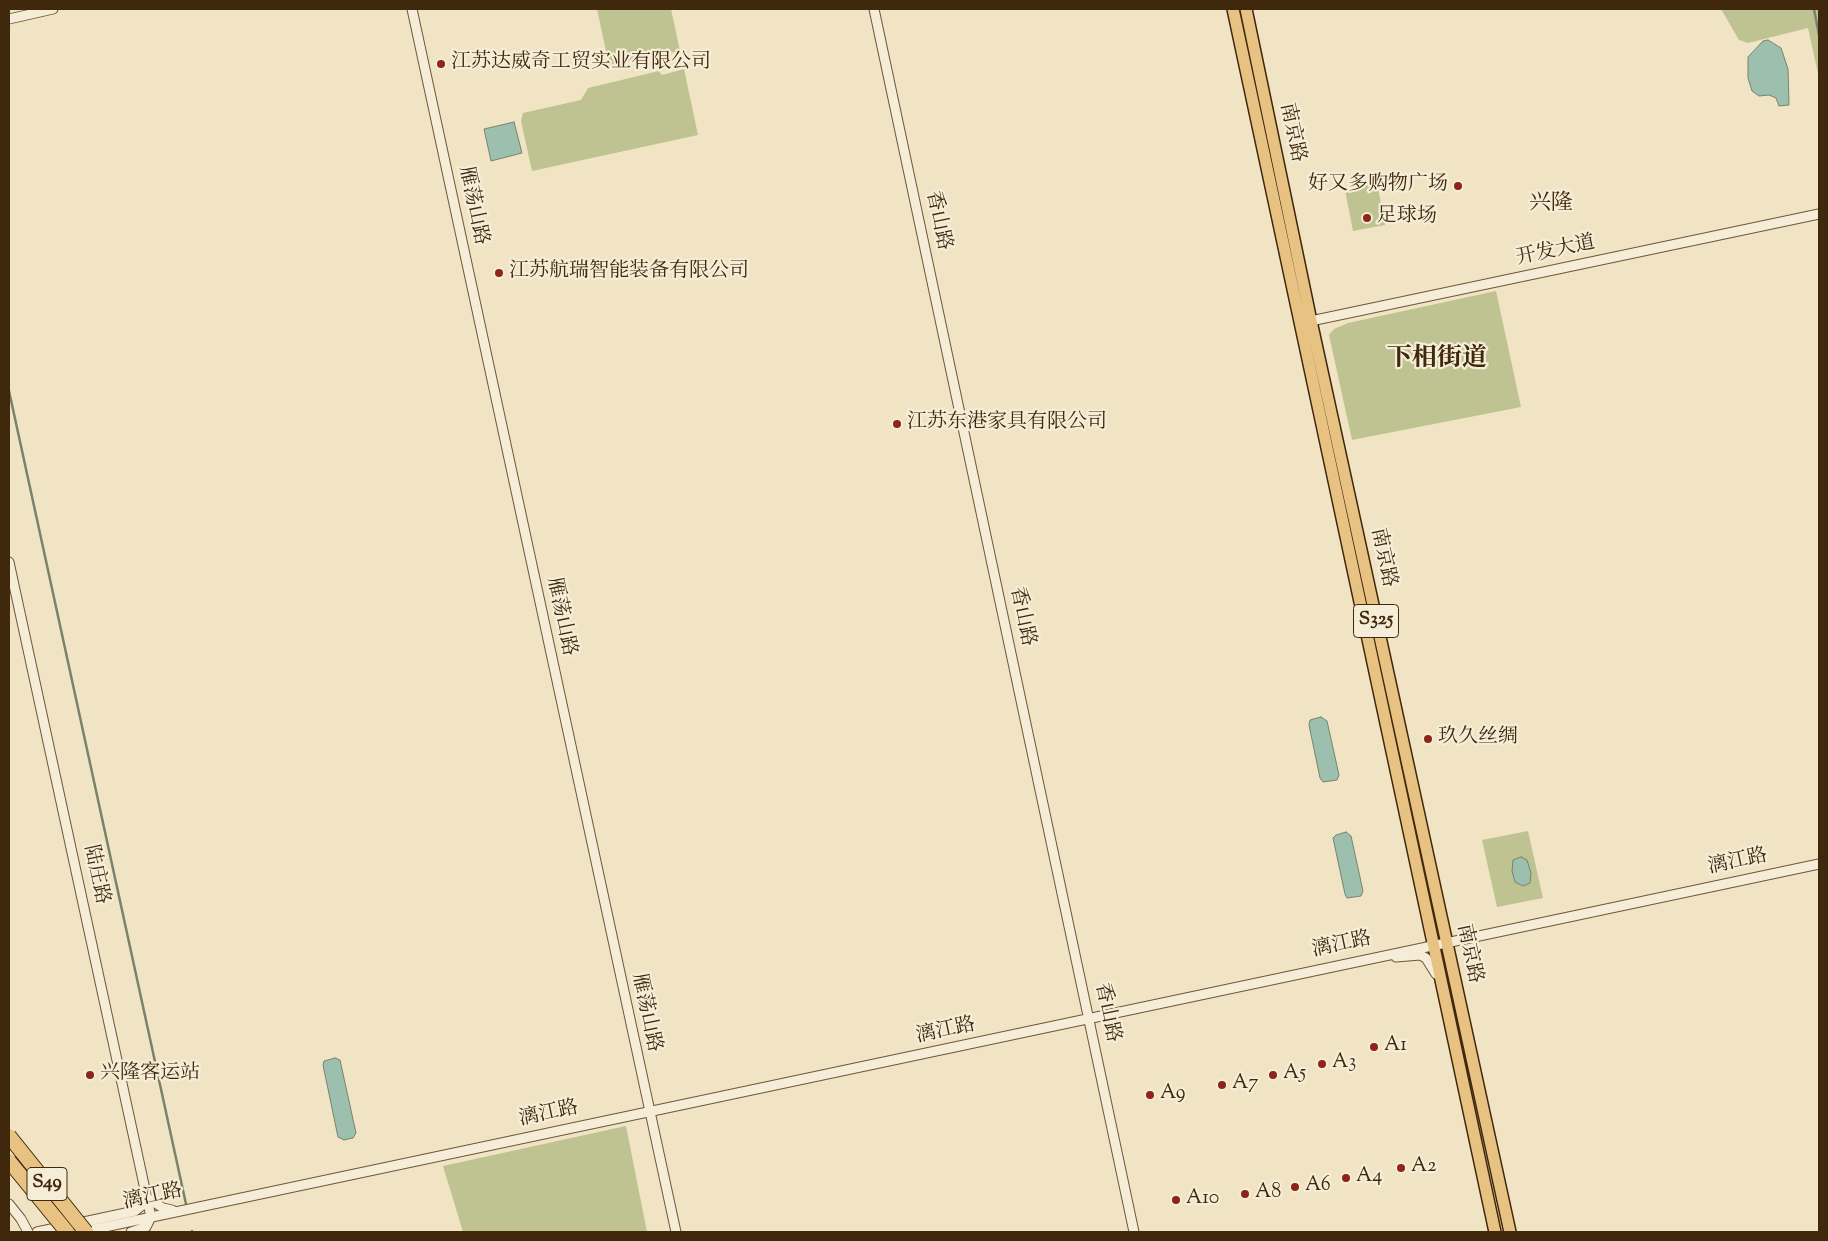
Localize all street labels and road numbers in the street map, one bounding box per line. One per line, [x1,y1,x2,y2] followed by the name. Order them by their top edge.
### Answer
[1273,101,1309,165] street label: 南京路
[452,164,492,248] street label: 雁荡山路
[919,189,955,253] street label: 香山路
[1514,232,1598,272] street label: 开发大道
[1364,526,1400,590] street label: 南京路
[540,575,580,659] street label: 雁荡山路
[1003,585,1039,649] street label: 香山路
[1354,604,1398,638] road number: S325
[77,843,113,907] street label: 陆庄路
[1706,845,1770,881] street label: 漓江路
[1450,922,1486,986] street label: 南京路
[1310,928,1374,964] street label: 漓江路
[625,971,665,1055] street label: 雁荡山路
[1088,981,1124,1045] street label: 香山路
[914,1014,978,1050] street label: 漓江路
[517,1097,581,1133] street label: 漓江路
[27,1168,67,1200] road number: S49
[121,1180,185,1216] street label: 漓江路

